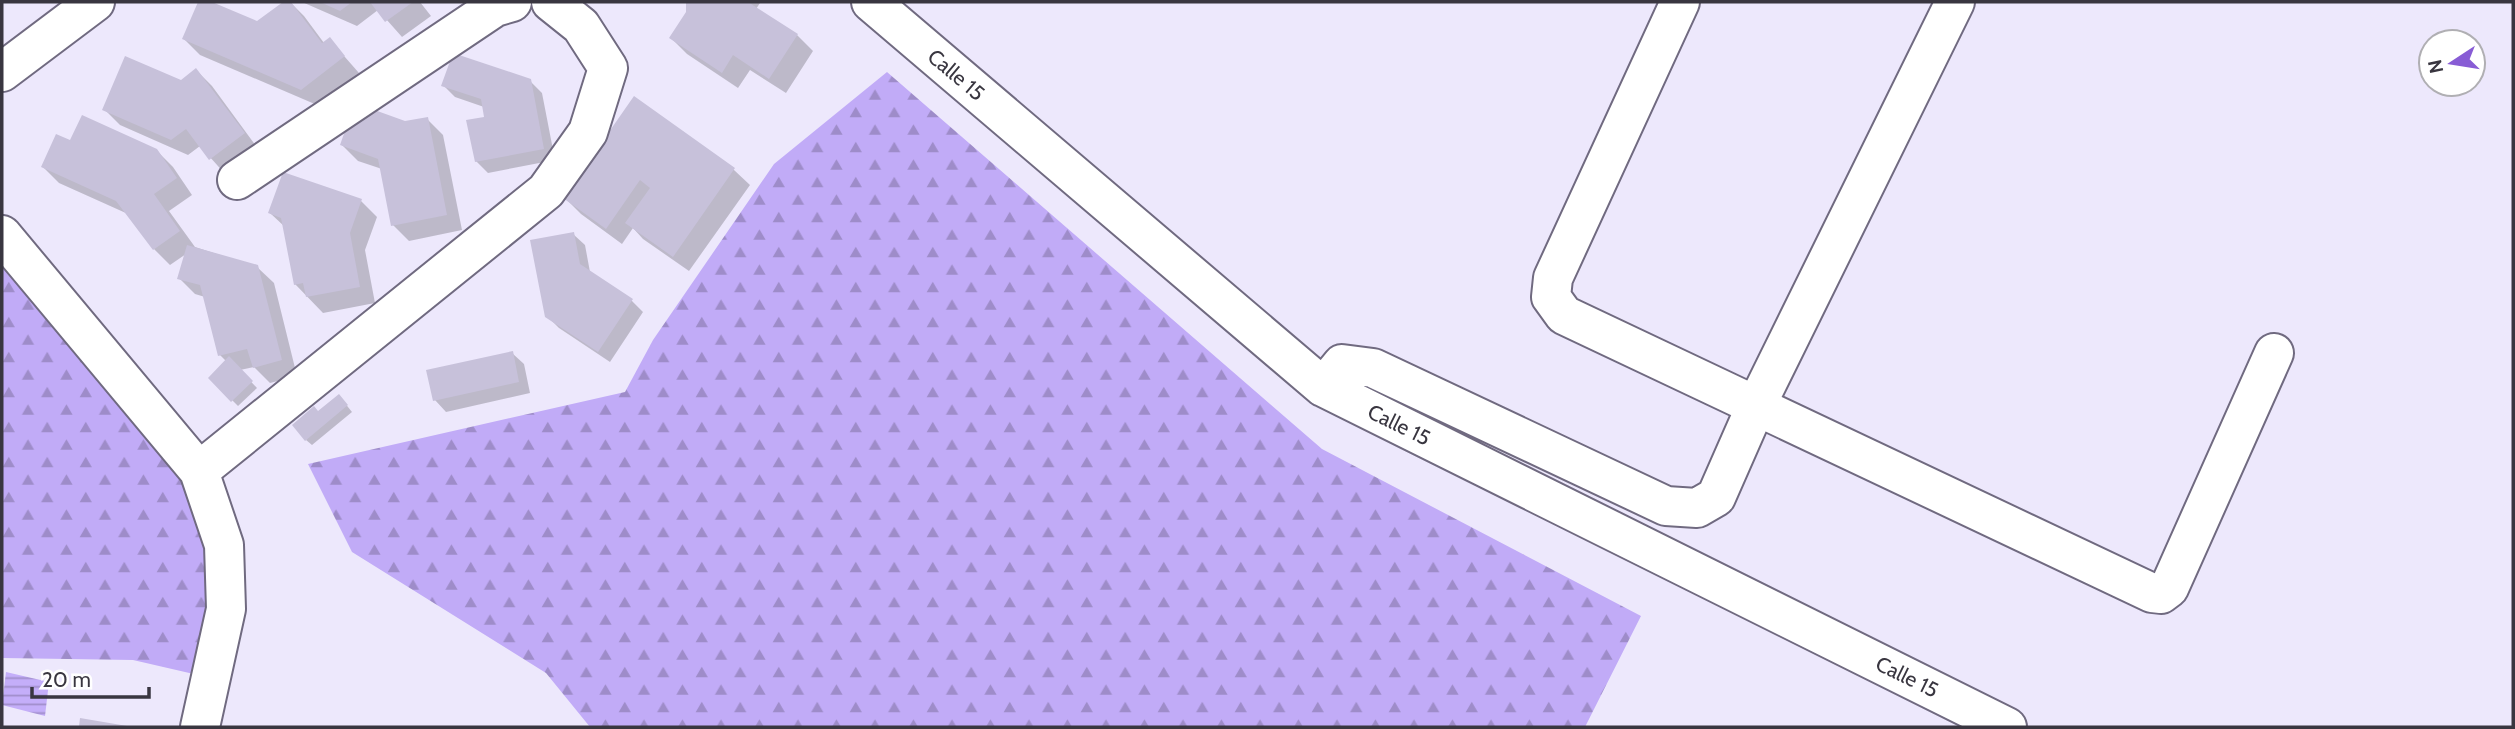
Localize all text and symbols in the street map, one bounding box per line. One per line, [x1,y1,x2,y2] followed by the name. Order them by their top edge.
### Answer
[2417,28,2487,98] north arrow
[923,44,990,106] street label: Calle 15
[2423,57,2449,75] text: N
[1364,399,1435,450] street label: Calle 15
[1872,651,1943,702] street label: Calle 15
[32,656,149,700] scale bar
[42,667,91,692] text: 20 m

